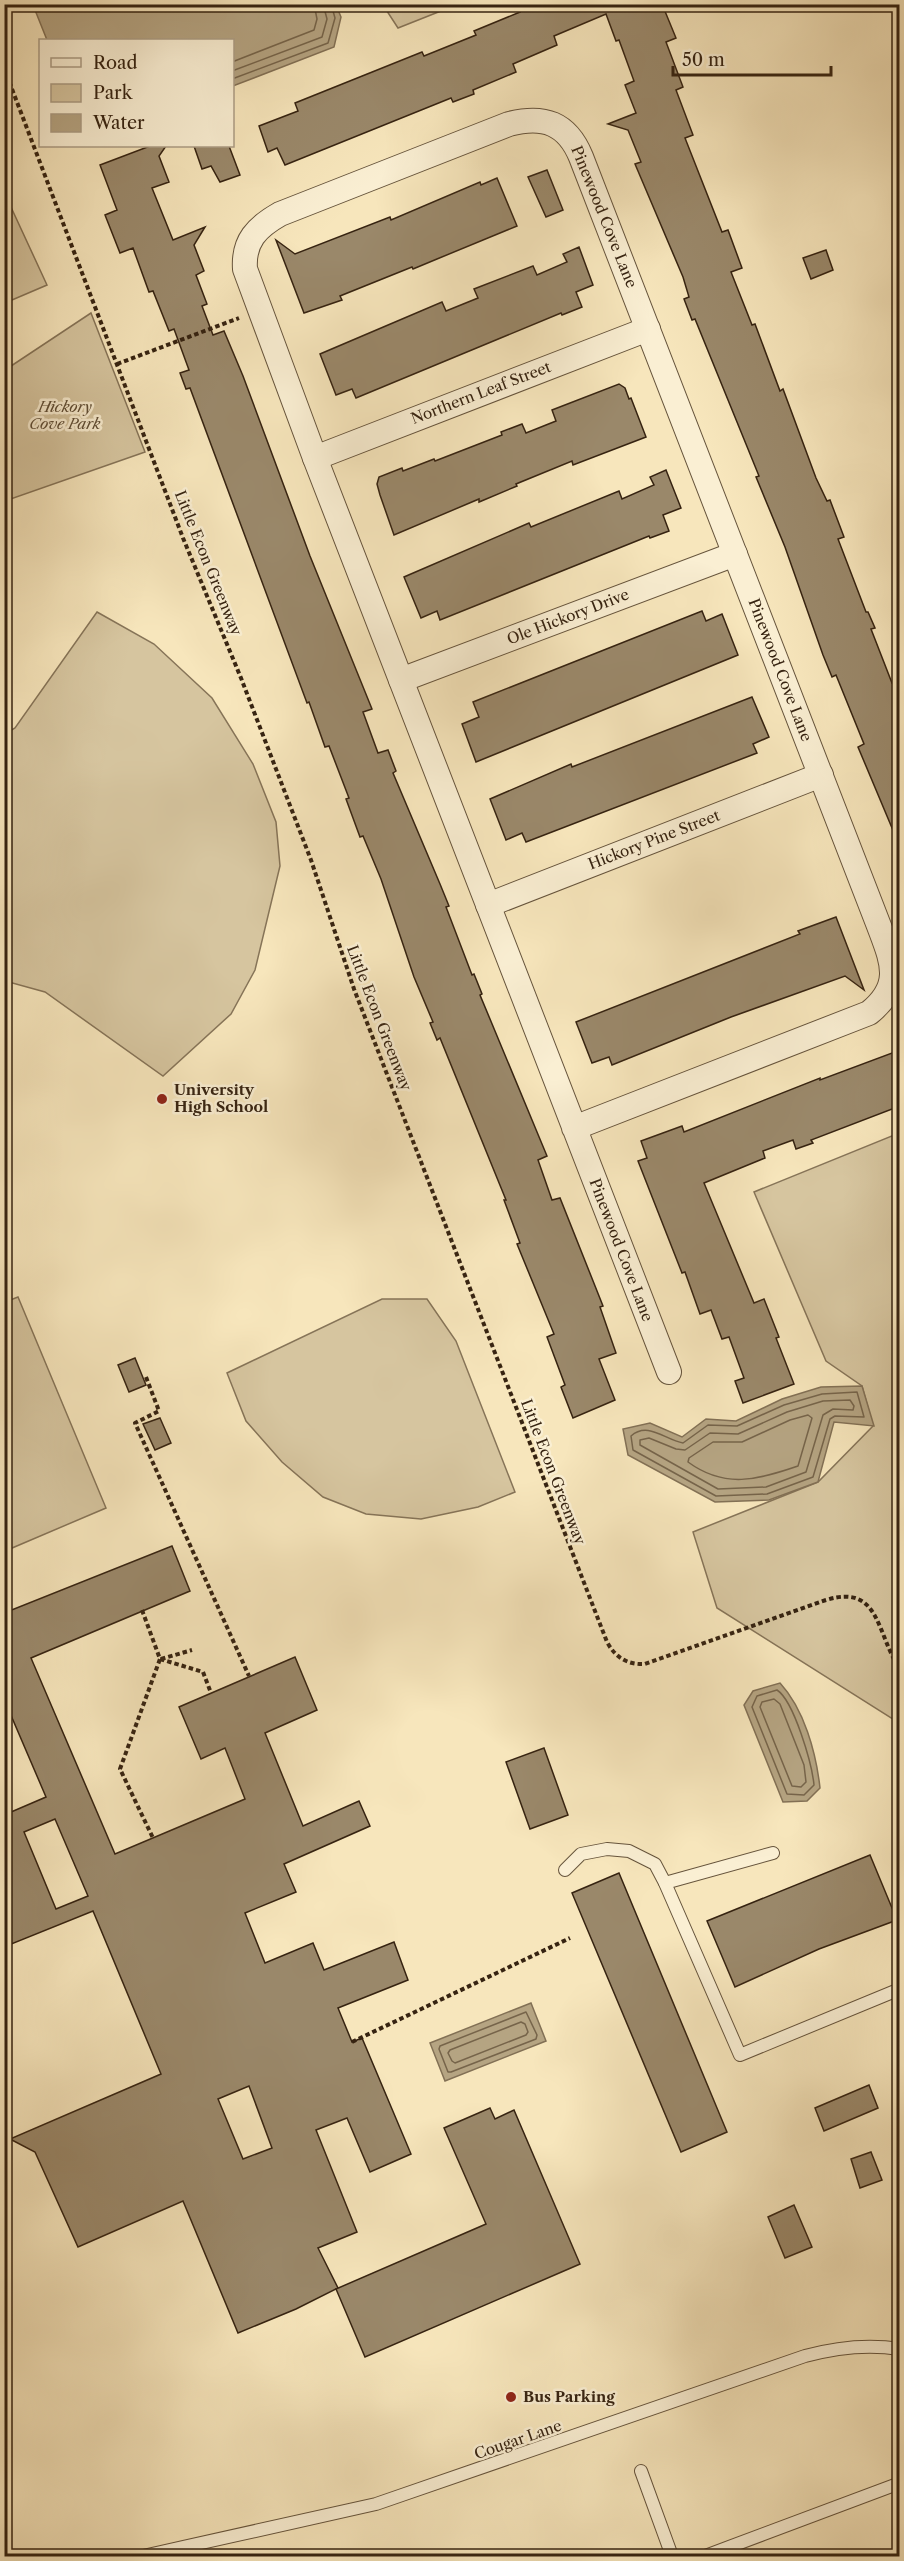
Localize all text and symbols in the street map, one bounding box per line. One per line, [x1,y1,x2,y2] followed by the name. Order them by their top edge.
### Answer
[39,39,234,147] legend
[673,39,830,77] scale bar
[682,49,725,71] text: 50 m
[93,52,138,74] text: Road
[93,82,134,104] text: Park
[92,112,145,134] text: Water
[567,143,642,291] street label: Pinewood Cove Lane
[408,357,554,428] street label: Northern Leaf Street
[29,397,101,433] park label: Hickory Cove Park
[171,488,246,639] street label: Little Econ Greenway
[504,585,631,649] street label: Ole Hickory Drive
[744,596,816,744] street label: Pinewood Cove Lane
[585,805,723,873] street label: Hickory Pine Street
[343,942,416,1094] street label: Little Econ Greenway
[174,1080,268,1116] place label: University High School
[155,1092,169,1106] marker: University High School
[585,1176,657,1324] street label: Pinewood Cove Lane
[517,1396,590,1548] street label: Little Econ Greenway
[523,2387,615,2406] place label: Bus Parking
[504,2390,518,2404] marker: Bus Parking
[472,2416,564,2463] street label: Cougar Lane

